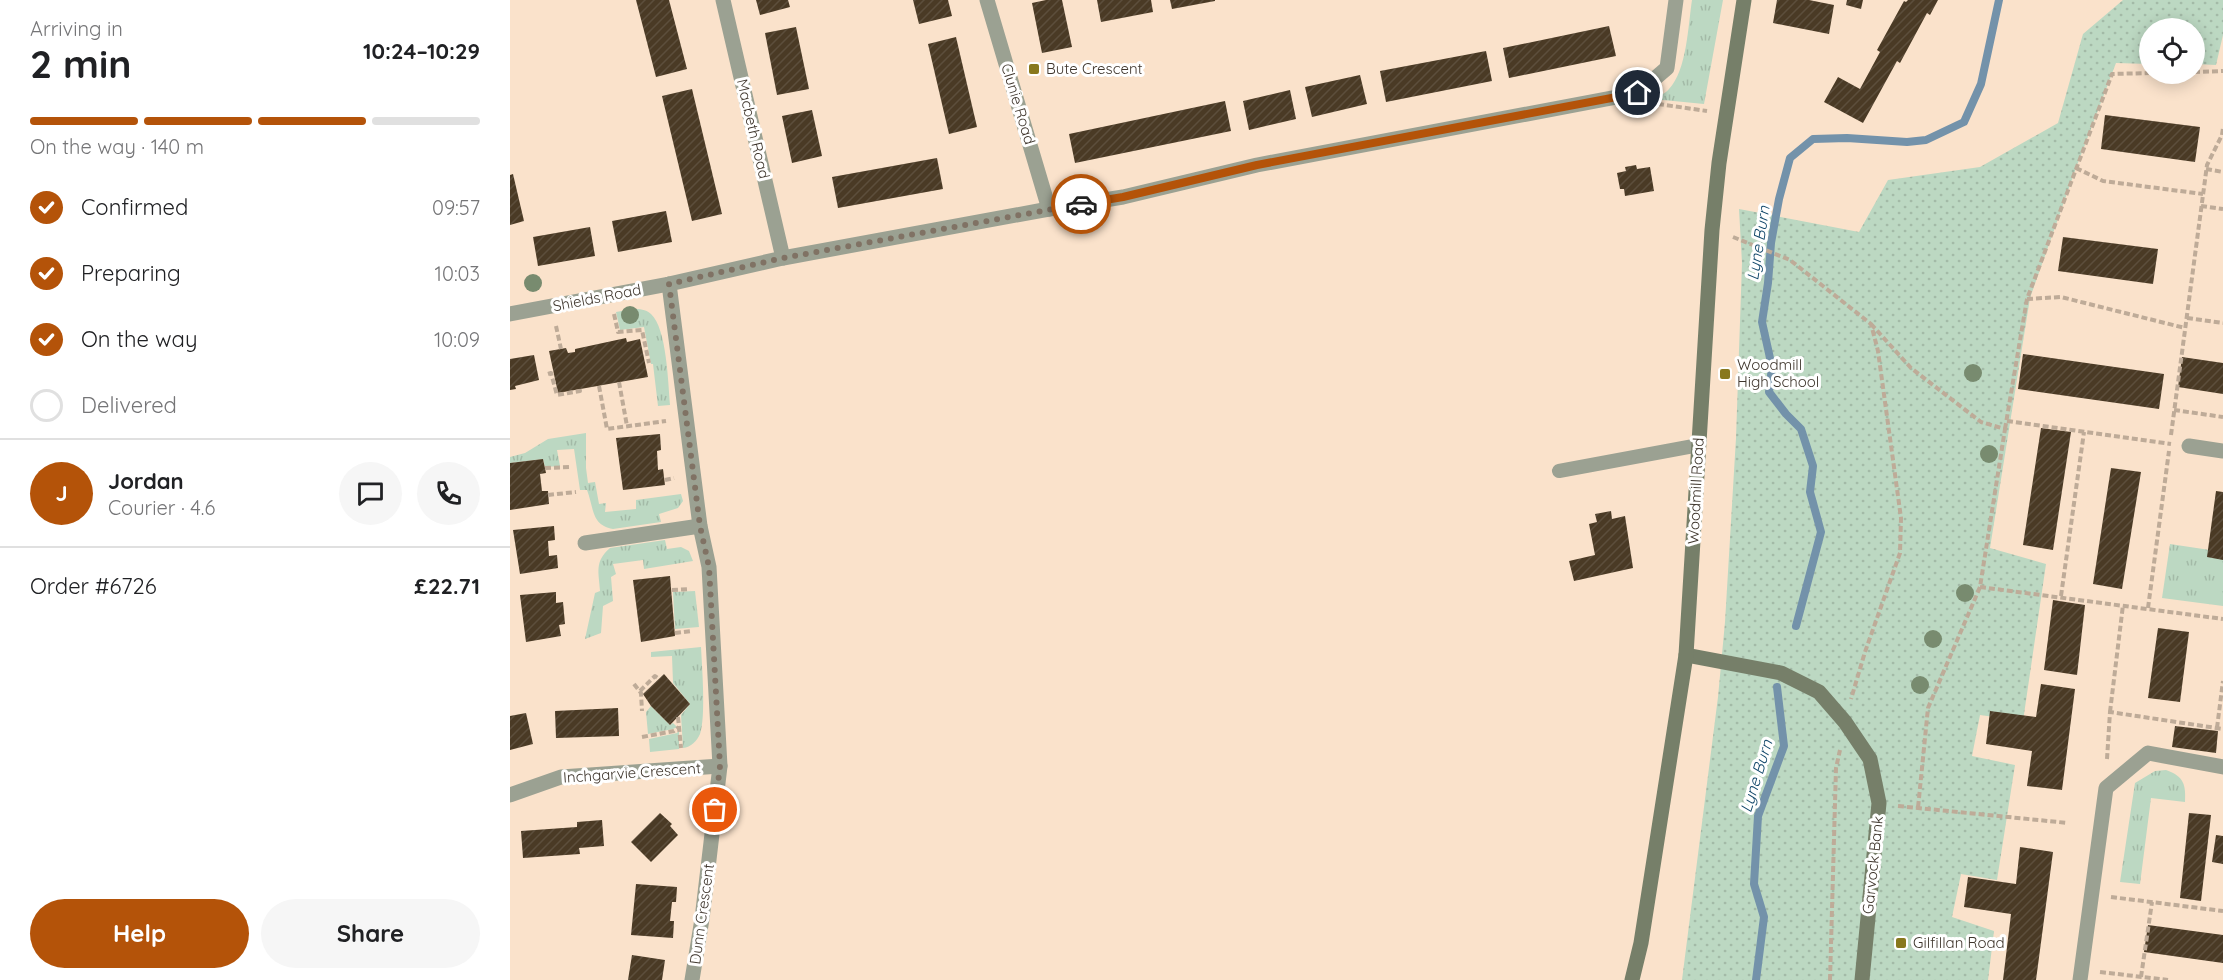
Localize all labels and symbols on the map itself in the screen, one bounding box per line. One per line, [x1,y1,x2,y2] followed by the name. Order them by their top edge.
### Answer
[1046,59,1143,78] place label: Bute Crescent
[997,61,1040,146] street label: Clunie Road
[1027,62,1041,76] marker: Bute Crescent
[1612,67,1663,118] pin
[733,77,774,181] street label: Macbeth Road
[1051,174,1111,234] courier
[1742,204,1774,282] water label: Lyne Burn
[551,280,643,315] street label: Shields Road
[1737,355,1819,391] place label: Woodmill High School
[1718,367,1732,381] marker: Woodmill High School
[1683,437,1708,545] street label: Woodmill Road
[1735,737,1777,815] water label: Lyne Burn
[562,758,701,787] street label: Inchgarvie Crescent
[689,784,740,835] pin
[1858,815,1887,915] street label: Garvock Bank
[685,862,718,966] street label: Dunn Crescent
[1913,933,2005,952] place label: Gilfillan Road
[1894,936,1908,950] marker: Gilfillan Road

